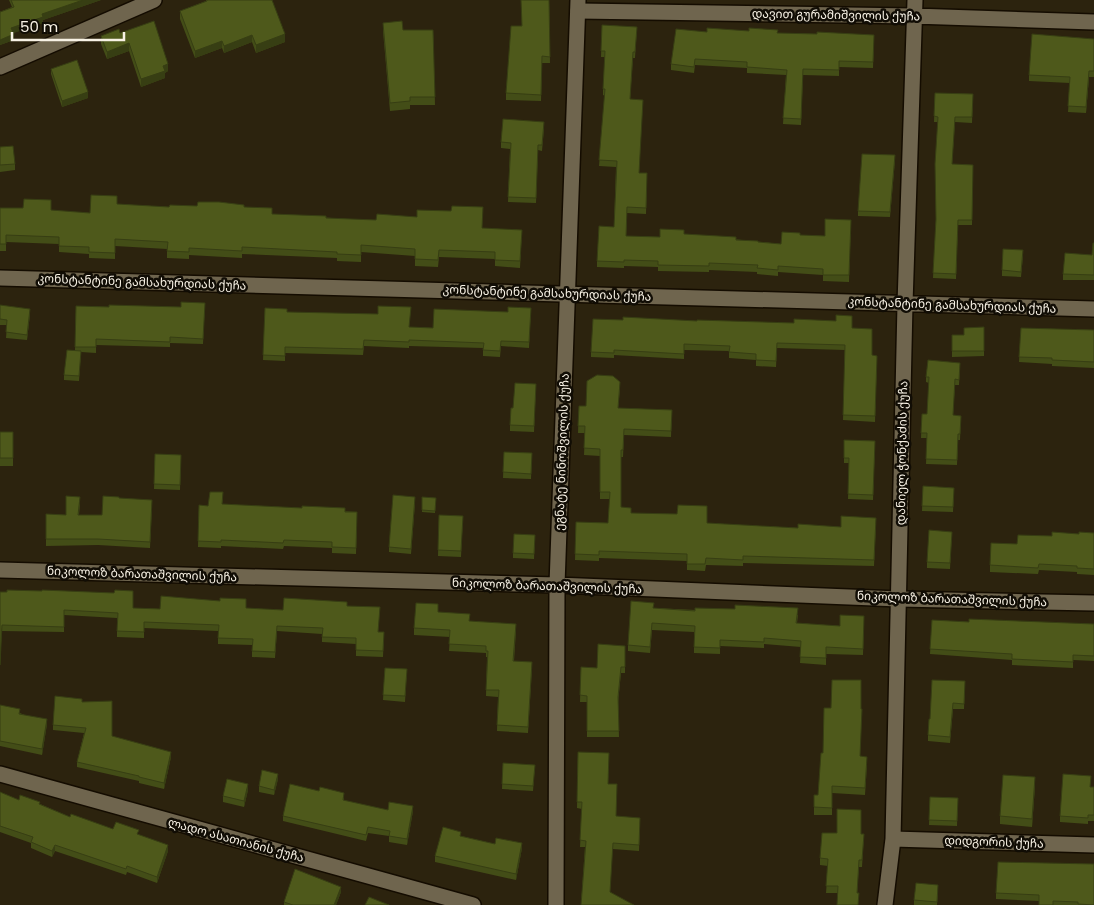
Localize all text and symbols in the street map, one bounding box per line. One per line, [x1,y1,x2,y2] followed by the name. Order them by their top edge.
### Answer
[752,5,920,24] street label: დავით გურამიშვილის ქუჩა
[12,10,125,42] scale bar
[20,16,58,37] text: 50 m
[37,269,247,294] street label: კონსტანტინე გამსახურდიას ქუჩა
[442,280,652,305] street label: კონსტანტინე გამსახურდიას ქუჩა
[847,292,1057,317] street label: კონსტანტინე გამსახურდიას ქუჩა
[550,373,573,531] street label: ეგნატე ნინოშვილის ქუჩა
[892,381,911,525] street label: დანიელ ჭონქაძის ქუჩა
[47,562,237,585] street label: ნიკოლოზ ბარათაშვილის ქუჩა
[452,574,642,597] street label: ნიკოლოზ ბარათაშვილის ქუჩა
[857,587,1047,610] street label: ნიკოლოზ ბარათაშვილის ქუჩა
[166,813,306,866] street label: ლადო ასათიანის ქუჩა
[944,831,1044,852] street label: დიდგორის ქუჩა

